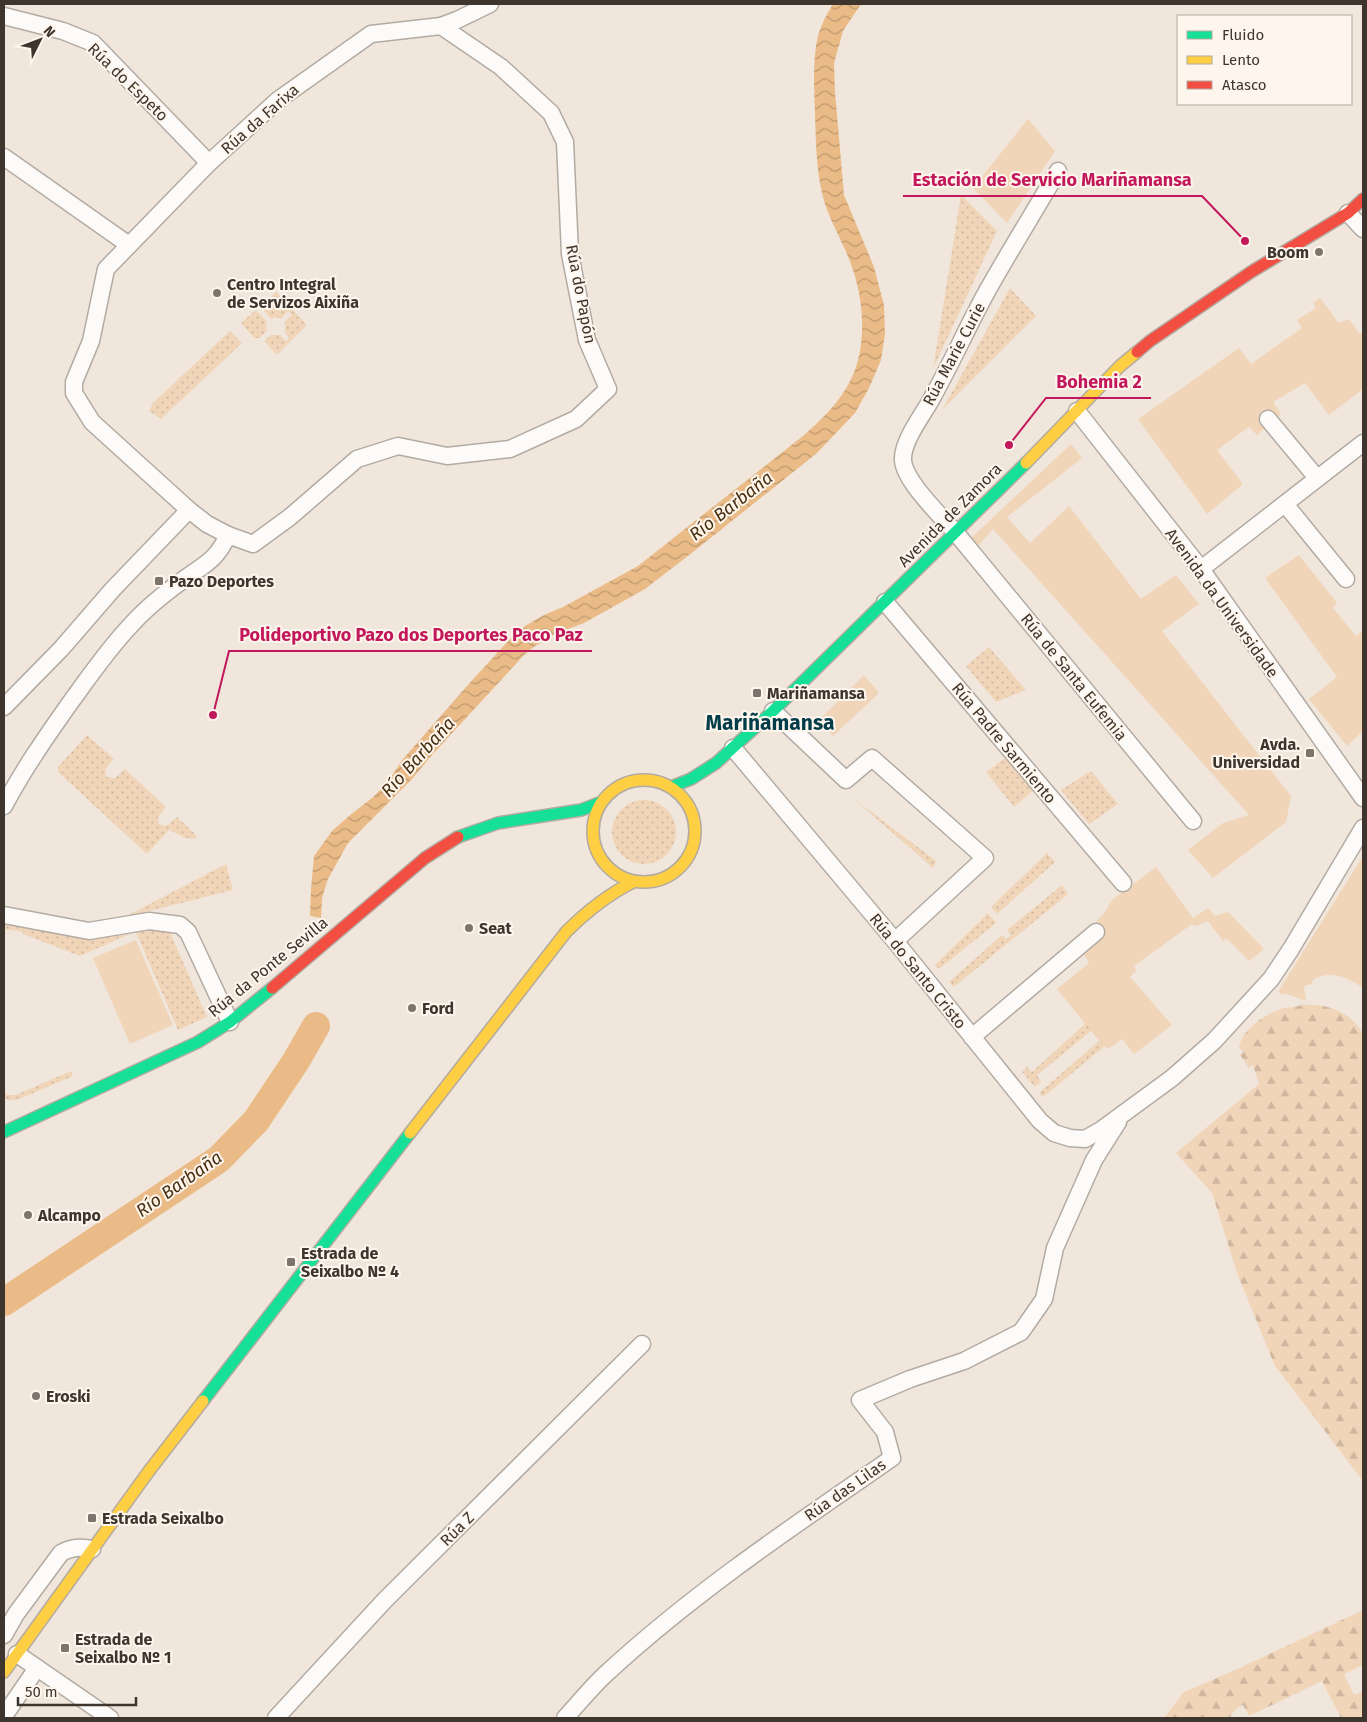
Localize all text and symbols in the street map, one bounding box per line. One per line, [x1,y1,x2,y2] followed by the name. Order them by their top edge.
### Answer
[15,15,65,65] north arrow
[1177,15,1352,105] legend
[40,22,59,41] text: N
[1222,26,1264,44] text: Fluido
[84,39,172,125] street label: Rúa do Espeto
[1222,51,1260,69] text: Lento
[1222,76,1267,94] text: Atasco
[217,80,303,158] street label: Rúa da Farixa
[903,163,1202,196] callout: Estación de Servicio Mariñamansa
[912,169,1192,191] text: Estación de Servicio Mariñamansa
[562,243,600,345] street label: Rúa do Papón
[1267,243,1309,262] place label: Boom
[1313,246,1325,258] marker: Boom
[227,275,359,312] place label: Centro Integral de Servizos Aixiña
[211,287,223,299] marker: Centro Integral de Servizos Aixiña
[919,299,989,409] street label: Rúa Marie Curie
[1046,365,1151,398] callout: Bohemia 2
[1056,371,1142,393] text: Bohemia 2
[894,459,1006,571] street label: Avenida de Zamora
[685,467,777,545] water label: Río Barbaña
[1161,525,1283,681] street label: Avenida da Universidade
[169,572,274,591] place label: Pazo Deportes
[153,575,165,587] marker: Pazo Deportes
[1017,609,1131,745] street label: Rúa de Santa Eufemia
[229,618,592,651] callout: Polideportivo Pazo dos Deportes Paco Paz
[239,624,583,646] text: Polideportivo Pazo dos Deportes Paco Paz
[948,679,1060,807] street label: Rúa Padre Sarmiento
[767,684,865,703] place label: Mariñamansa
[751,687,763,699] marker: Mariñamansa
[706,710,834,736] district label: Mariñamansa
[376,712,460,802] water label: Río Barbaña
[1212,735,1300,772] place label: Avda. Universidad
[1304,747,1316,759] marker: Avda. Universidad
[866,910,970,1032] street label: Rúa do Santo Cristo
[204,913,332,1021] street label: Rúa da Ponte Sevilla
[479,919,513,938] place label: Seat
[463,922,475,934] marker: Seat
[422,999,454,1018] place label: Ford
[406,1002,418,1014] marker: Ford
[132,1146,226,1222] water label: Río Barbaña
[37,1206,101,1225] place label: Alcampo
[22,1209,34,1221] marker: Alcampo
[301,1244,399,1281] place label: Estrada de Seixalbo Nº 4
[285,1256,297,1268] marker: Estrada de Seixalbo Nº 4
[46,1387,91,1406] place label: Eroski
[30,1390,42,1402] marker: Eroski
[801,1455,889,1525] street label: Rúa das Lilas
[436,1508,478,1550] street label: Rúa Z
[102,1509,224,1528] place label: Estrada Seixalbo
[86,1512,98,1524] marker: Estrada Seixalbo
[75,1630,171,1667] place label: Estrada de Seixalbo Nº 1
[59,1642,71,1654] marker: Estrada de Seixalbo Nº 1
[18,1674,135,1706] scale bar
[25,1683,58,1701] text: 50 m

